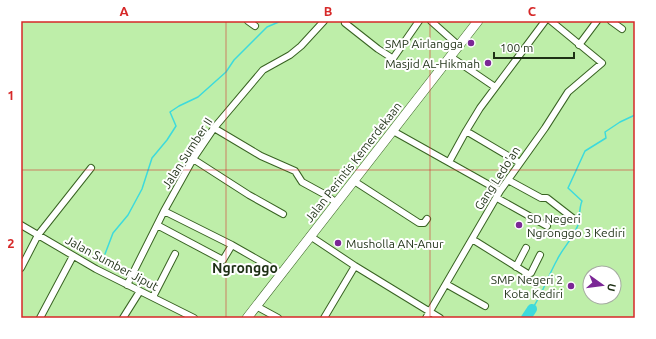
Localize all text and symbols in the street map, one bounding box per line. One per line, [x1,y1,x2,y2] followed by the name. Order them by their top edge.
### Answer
[119,4,129,18] text: A
[324,4,333,18] text: B
[528,4,537,18] text: C
[494,34,574,60] scale bar
[385,37,463,50] place label: SMP Airlangga
[466,38,476,48] marker: SMP Airlangga
[500,41,533,54] text: 100 m
[385,57,480,70] place label: Masjid AL-Hikmah
[483,58,493,68] marker: Masjid AL-Hikmah
[7,88,15,102] text: 1
[302,99,404,225] street label: Jalan Perintis Kemerdekaan
[159,115,215,191] street label: Jalan Sumber II
[472,144,522,212] street label: Gang Ledo'an
[527,212,625,239] place label: SD Negeri Ngronggo 3 Kediri
[514,220,524,230] marker: SD Negeri Ngronggo 3 Kediri
[64,233,161,293] street label: Jalan Sumber Jiput
[7,236,15,250] text: 2
[346,237,444,250] place label: Musholla AN-Anur
[333,238,343,248] marker: Musholla AN-Anur
[212,260,278,276] district label: Ngronggo
[582,265,622,305] north arrow
[491,273,563,300] place label: SMP Negeri 2 Kota Kediri
[566,281,576,291] marker: SMP Negeri 2 Kota Kediri
[605,282,618,293] text: U

